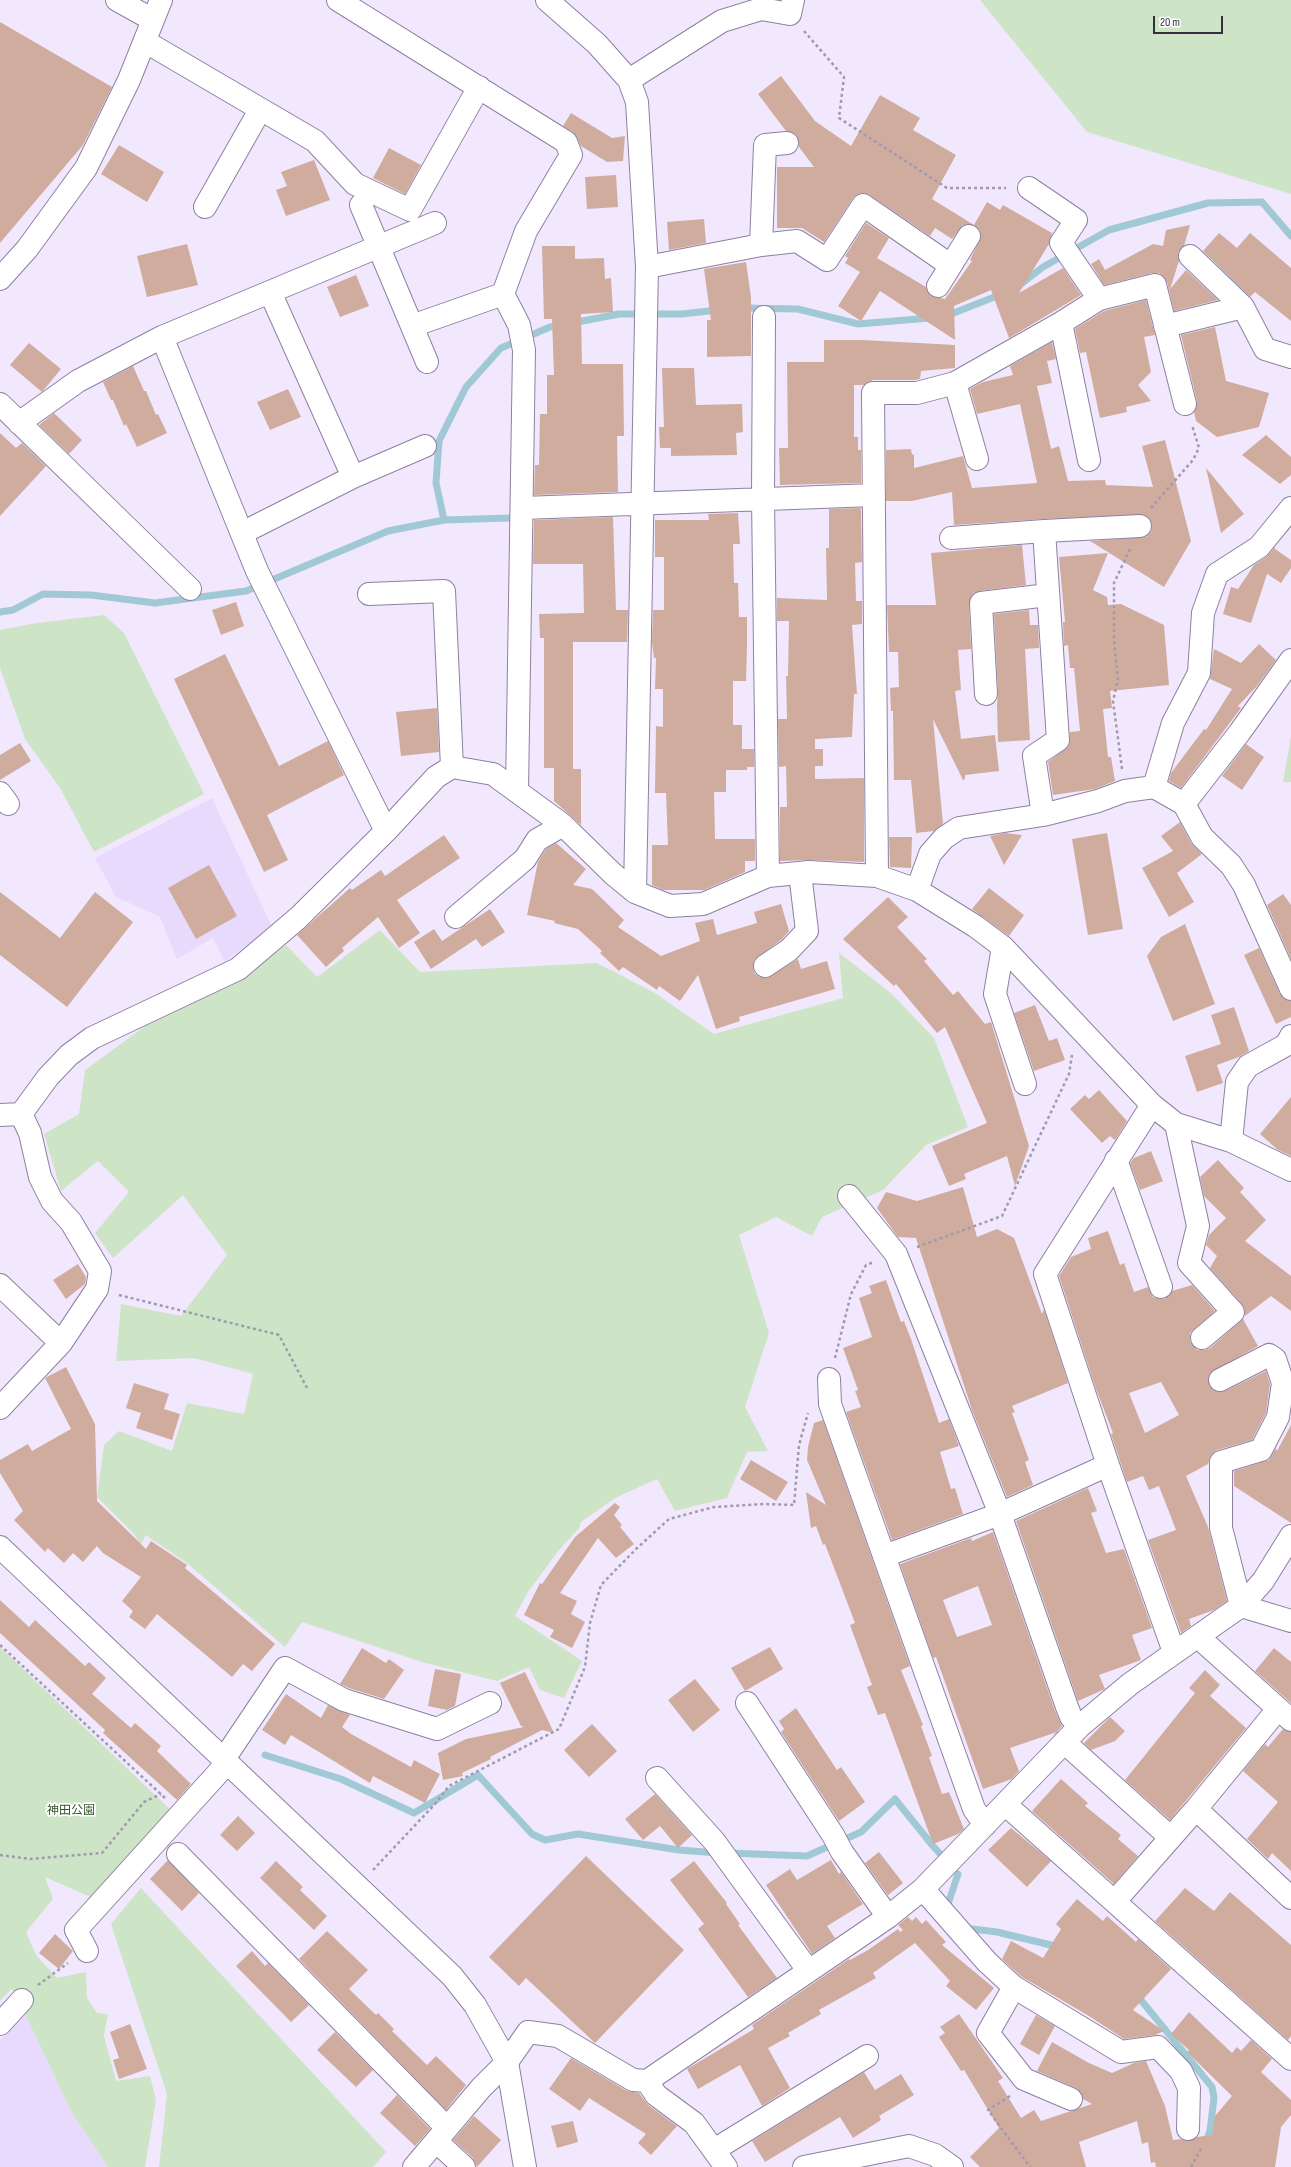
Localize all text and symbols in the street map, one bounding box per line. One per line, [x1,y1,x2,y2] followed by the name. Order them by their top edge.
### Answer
[1155,8,1225,34] scale bar
[1160,15,1180,30] text: 20 m
[47,1804,95,1818] park label: 神田公園

